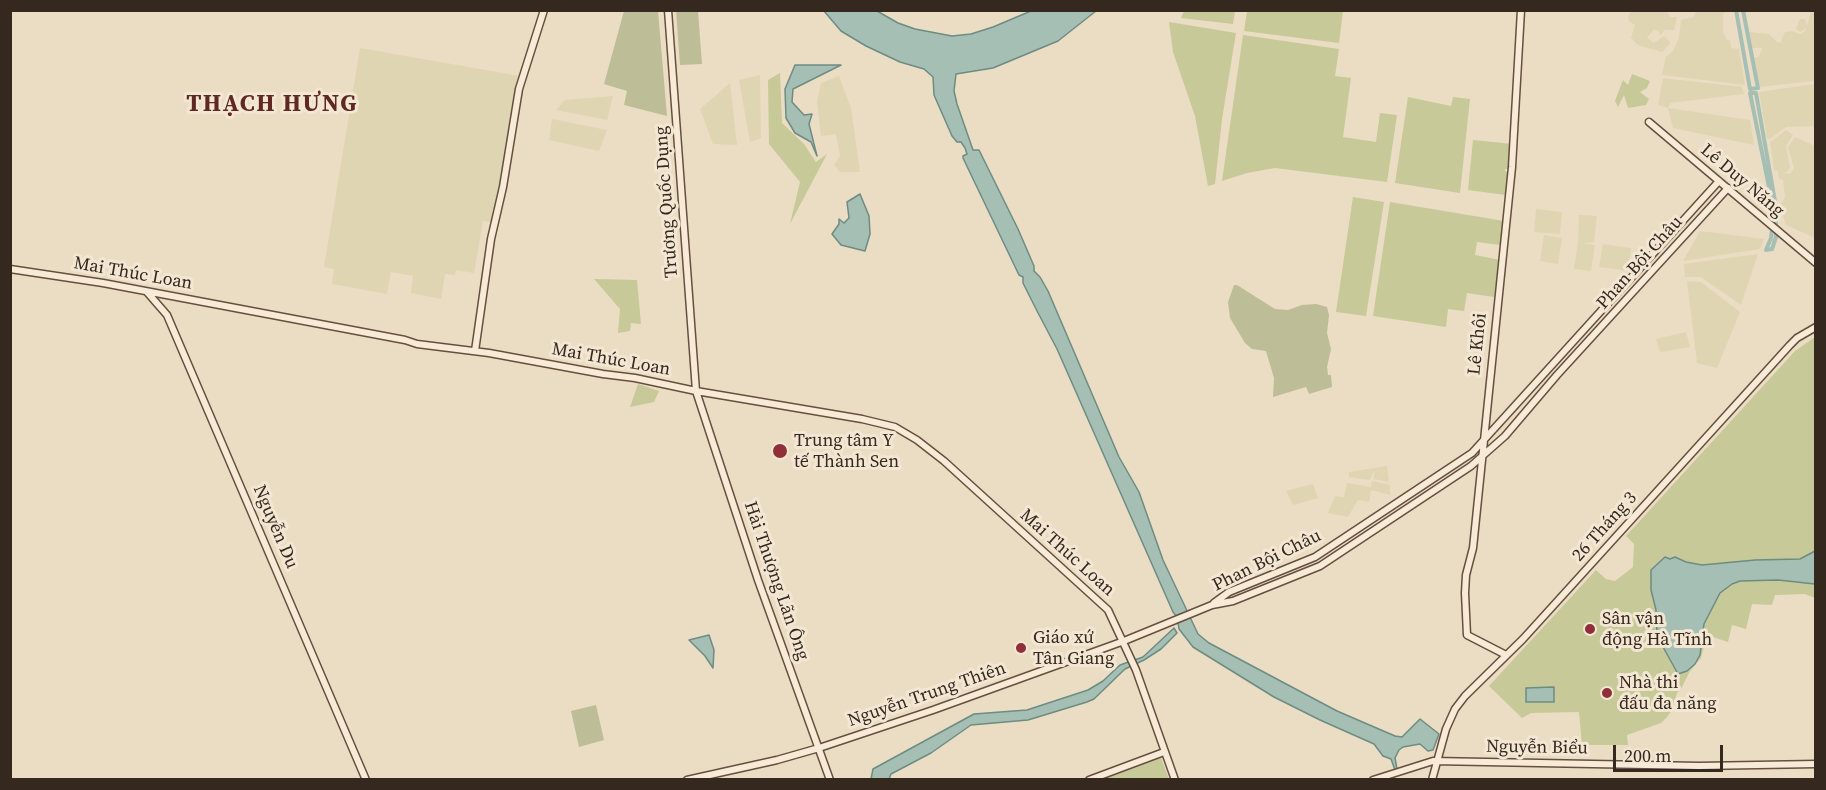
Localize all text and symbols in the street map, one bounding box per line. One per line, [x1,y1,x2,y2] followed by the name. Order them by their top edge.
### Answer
[186,91,358,119] district label: THẠCH HƯNG
[651,125,683,279] street label: Trương Quốc Dụng
[1696,140,1788,222] street label: Lê Duy Năng
[1592,212,1688,314] street label: Phan Bội Châu
[72,253,194,295] street label: Mai Thúc Loan
[1464,312,1492,376] street label: Lê Khôi
[550,339,672,381] street label: Mai Thúc Loan
[794,430,899,472] place label: Trung tâm Y tế Thành Sen
[771,442,789,460] marker: Trung tâm Y tế Thành Sen
[248,482,302,572] street label: Nguyễn Du
[1568,488,1642,566] street label: 26 Tháng 3
[739,499,813,663] street label: Hải Thượng Lãn Ông
[1015,505,1119,601] street label: Mai Thúc Loan
[1209,525,1325,597] street label: Phan Bội Châu
[1602,608,1712,650] place label: Sân vận động Hà Tĩnh
[1583,622,1597,636] marker: Sân vận động Hà Tĩnh
[1033,627,1114,670] place label: Giáo xứ Tân Giang
[1014,641,1028,655] marker: Giáo xứ Tân Giang
[845,658,1009,732] street label: Nguyễn Trung Thiên
[1619,672,1716,714] place label: Nhà thi đấu đa năng
[1600,686,1614,700] marker: Nhà thi đấu đa năng
[1616,733,1726,771] scale bar
[1486,736,1588,760] street label: Nguyễn Biểu
[1624,743,1671,768] text: 200 m

